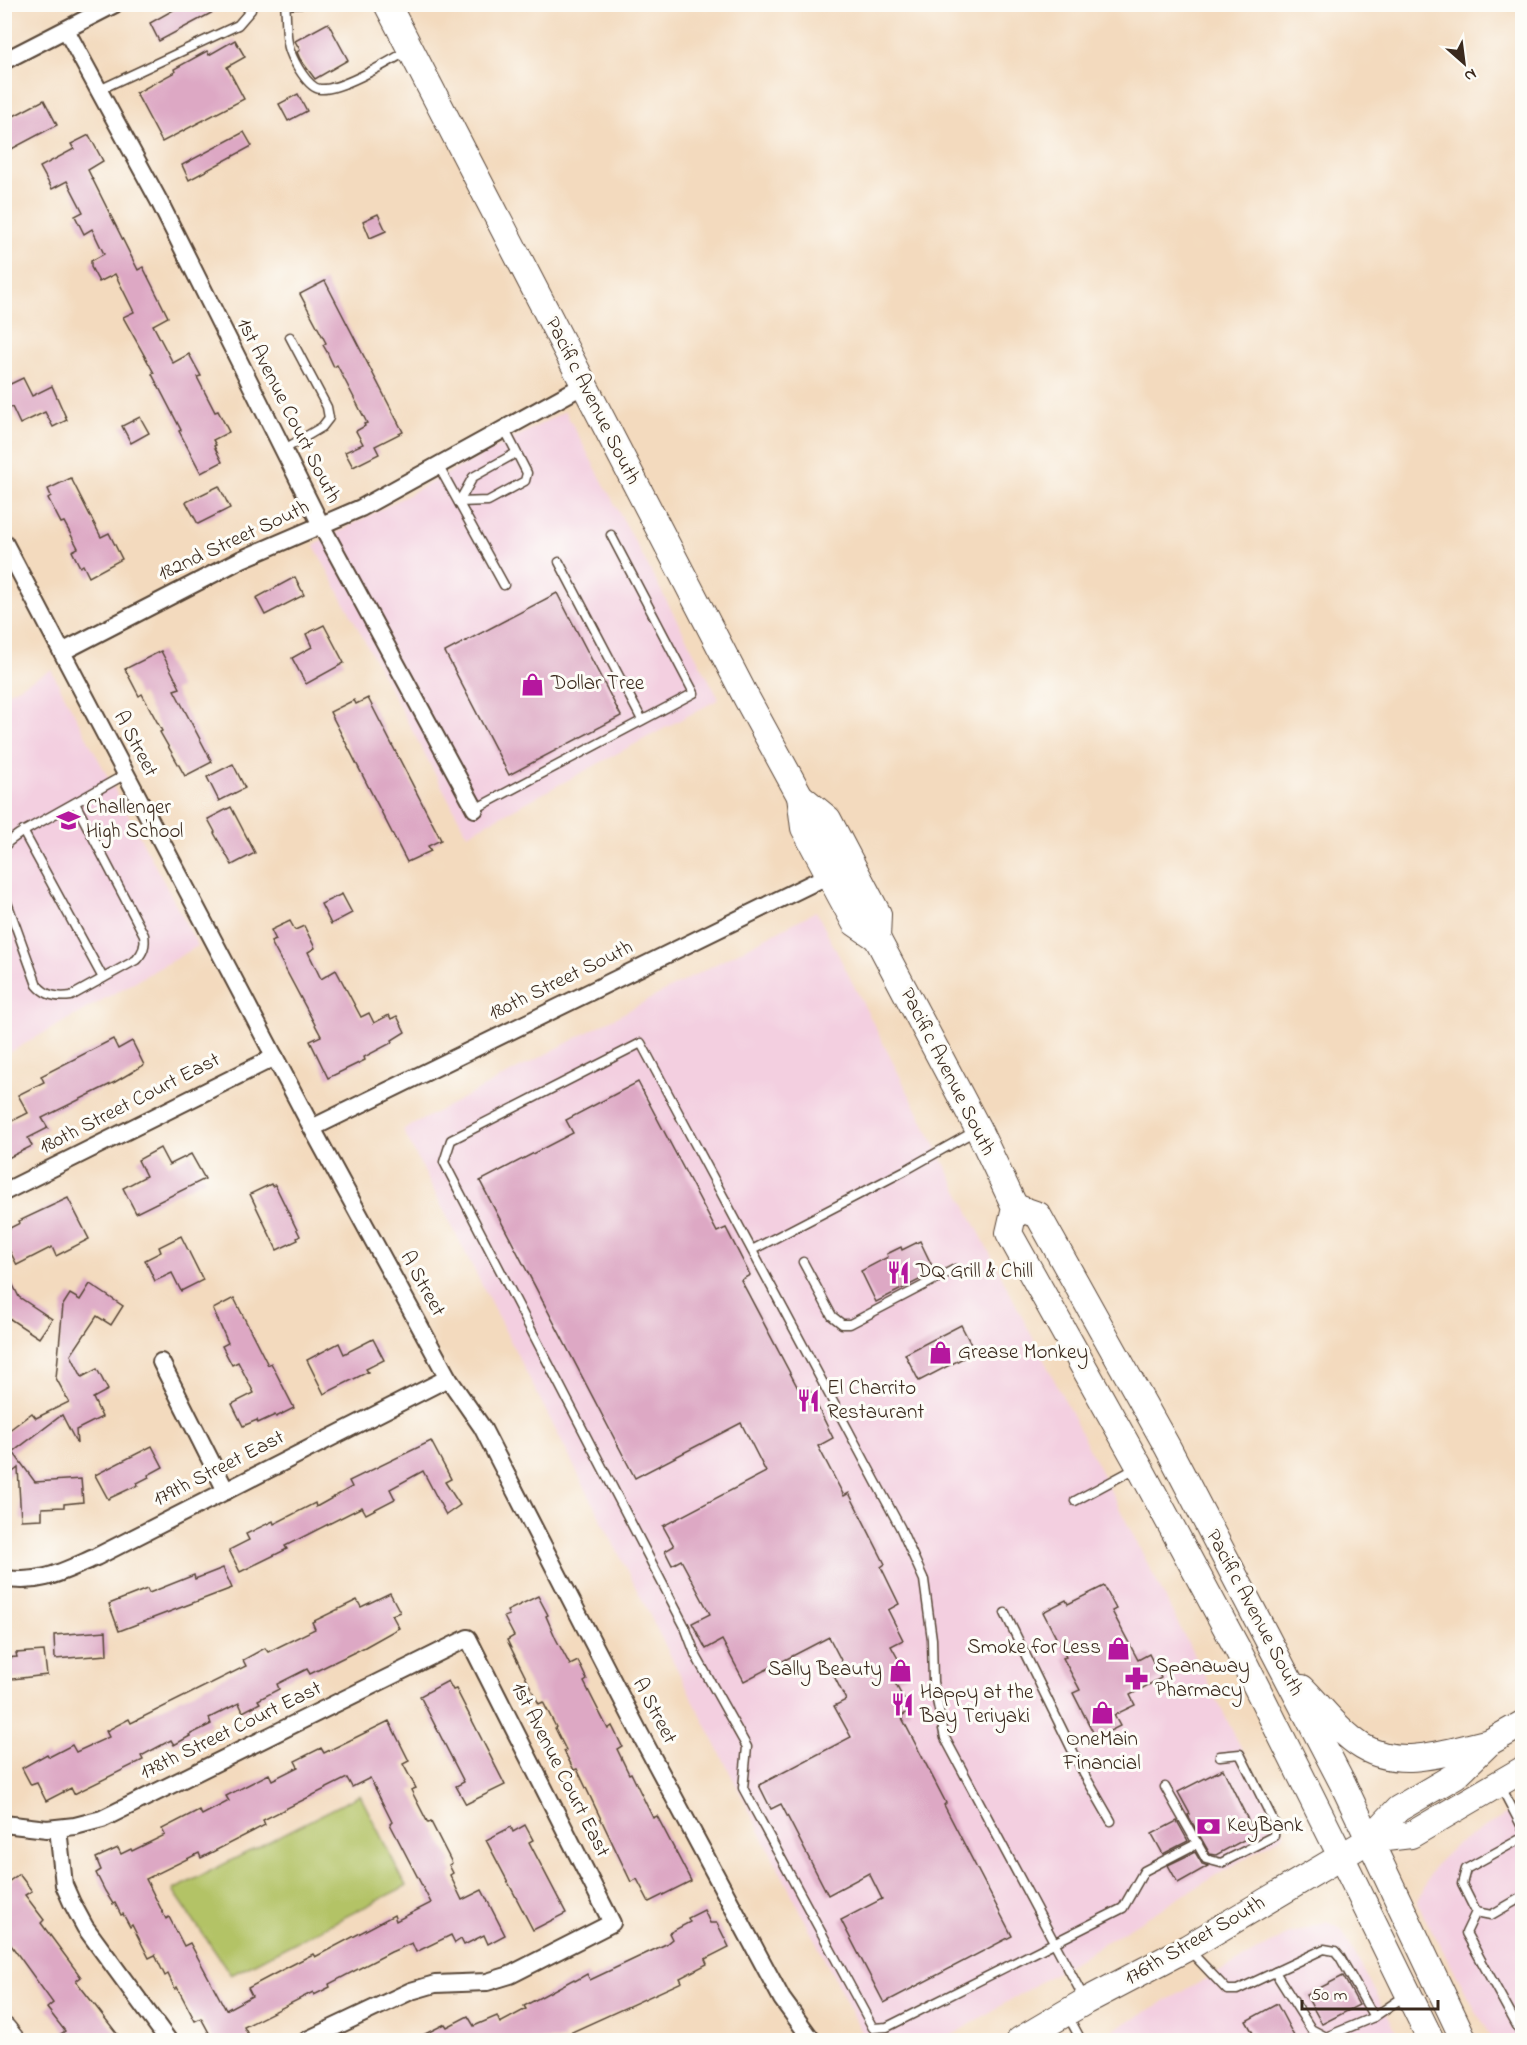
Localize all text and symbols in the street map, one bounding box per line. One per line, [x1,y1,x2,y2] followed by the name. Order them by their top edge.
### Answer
[1434,33,1494,93] north arrow
[1460,61,1481,88] text: N
[537,312,647,490] street label: Pacific Avenue South
[228,313,348,509] street label: 1st Avenue Court South
[153,493,315,589] street label: 182nd Street South
[550,669,645,699] place label: Dollar Tree
[520,671,546,697] shop icon: Dollar Tree
[105,706,165,782] street label: A Street
[86,793,183,849] place label: Challenger High School
[55,807,81,833] school or university icon: Challenger High School
[484,933,638,1029] street label: 180th Street South
[892,983,1002,1161] street label: Pacific Avenue South
[34,1045,226,1163] street label: 180th Street Court East
[392,1246,452,1322] street label: A Street
[915,1257,1033,1287] place label: DQ Grill & Chill
[885,1259,911,1285] restaurant icon: DQ Grill & Chill
[958,1338,1088,1370] place label: Grease Monkey
[927,1340,953,1366] shop icon: Grease Monkey
[827,1374,924,1428] place label: El Charrito Restaurant
[796,1388,822,1414] restaurant icon: El Charrito Restaurant
[148,1423,290,1515] street label: 179th Street East
[1197,1524,1311,1702] street label: Pacific Avenue South
[967,1633,1101,1663] place label: Smoke for Less
[1106,1635,1132,1661] shop icon: Smoke for Less
[1155,1652,1250,1708] place label: Spanaway Pharmacy
[768,1655,882,1687] place label: Sally Beauty
[887,1657,913,1683] shop icon: Sally Beauty
[1124,1666,1150,1692] pharmacy icon: Spanaway Pharmacy
[624,1673,684,1749] street label: A Street
[135,1674,327,1788] street label: 178th Street Court East
[503,1677,617,1863] street label: 1st Avenue Court East
[919,1678,1034,1734] place label: Happy at the Bay Teriyaki
[889,1692,915,1718] restaurant icon: Happy at the Bay Teriyaki
[1089,1699,1115,1725] shop icon: OneMain Financial
[1062,1725,1141,1779] place label: OneMain Financial
[1227,1811,1304,1843] place label: KeyBank
[1196,1813,1222,1839] bank icon: KeyBank
[1119,1888,1271,1994] street label: 176th Street South
[1302,1973,1438,2011] scale bar
[1311,1983,1348,2009] text: 50 m

